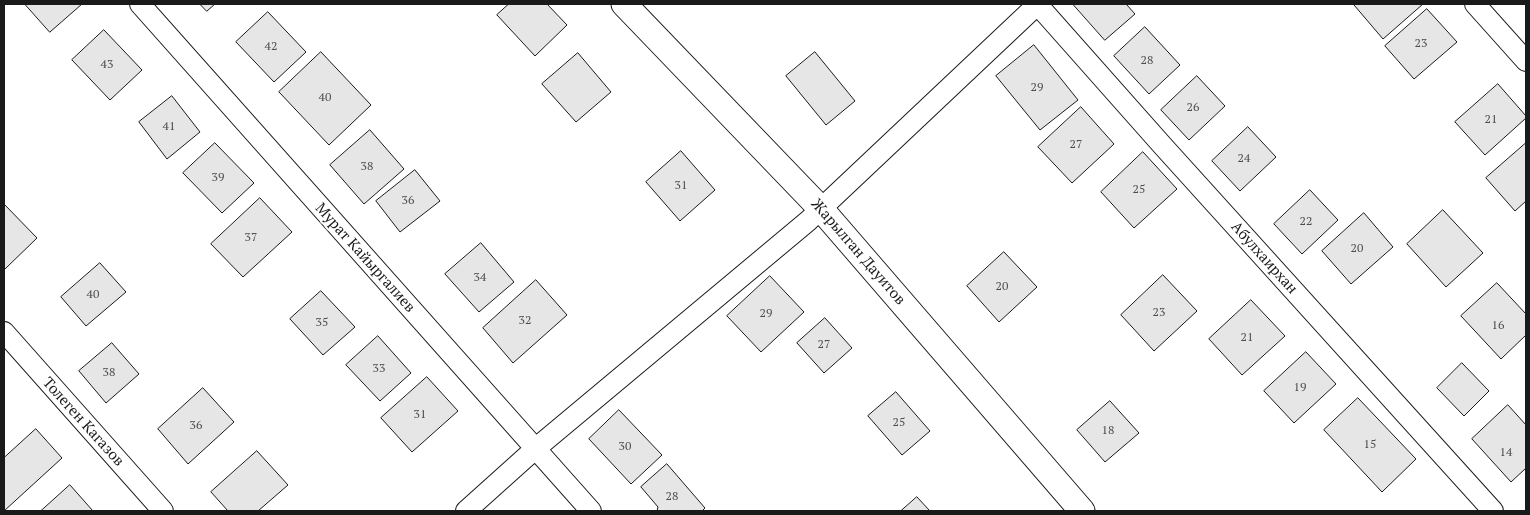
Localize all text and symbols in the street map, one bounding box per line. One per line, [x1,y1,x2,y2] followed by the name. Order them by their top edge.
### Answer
[1415,37,1427,51] house number: 23
[265,40,277,54] house number: 42
[1141,54,1153,68] house number: 28
[101,58,113,72] house number: 43
[1031,81,1043,95] house number: 29
[319,91,331,105] house number: 40
[1187,101,1199,115] house number: 26
[1485,113,1497,127] house number: 21
[163,120,175,134] house number: 41
[1070,138,1082,152] house number: 27
[1238,152,1250,166] house number: 24
[361,160,373,174] house number: 38
[212,171,224,185] house number: 39
[675,179,687,193] house number: 31
[1133,183,1145,197] house number: 25
[402,194,414,208] house number: 36
[807,195,909,309] street label: Жарылган Дауитов
[311,200,419,316] street label: Мурат Кайыргалиев
[1300,215,1312,229] house number: 22
[1227,218,1301,298] street label: Абулхаирхан
[245,231,257,245] house number: 37
[1351,242,1363,256] house number: 20
[474,271,486,285] house number: 34
[996,280,1008,294] house number: 20
[87,288,99,302] house number: 40
[1153,306,1165,320] house number: 23
[760,307,772,321] house number: 29
[519,314,531,328] house number: 32
[316,316,328,330] house number: 35
[1492,319,1504,333] house number: 16
[1241,331,1253,345] house number: 21
[818,338,830,352] house number: 27
[373,362,385,376] house number: 33
[103,366,115,380] house number: 38
[38,374,128,470] street label: Толеген Кагазов
[1294,381,1306,395] house number: 19
[414,408,426,422] house number: 31
[893,416,905,430] house number: 25
[190,419,202,433] house number: 36
[1102,424,1114,438] house number: 18
[1364,438,1376,452] house number: 15
[619,440,631,454] house number: 30
[1500,446,1512,460] house number: 14
[666,490,678,504] house number: 28

